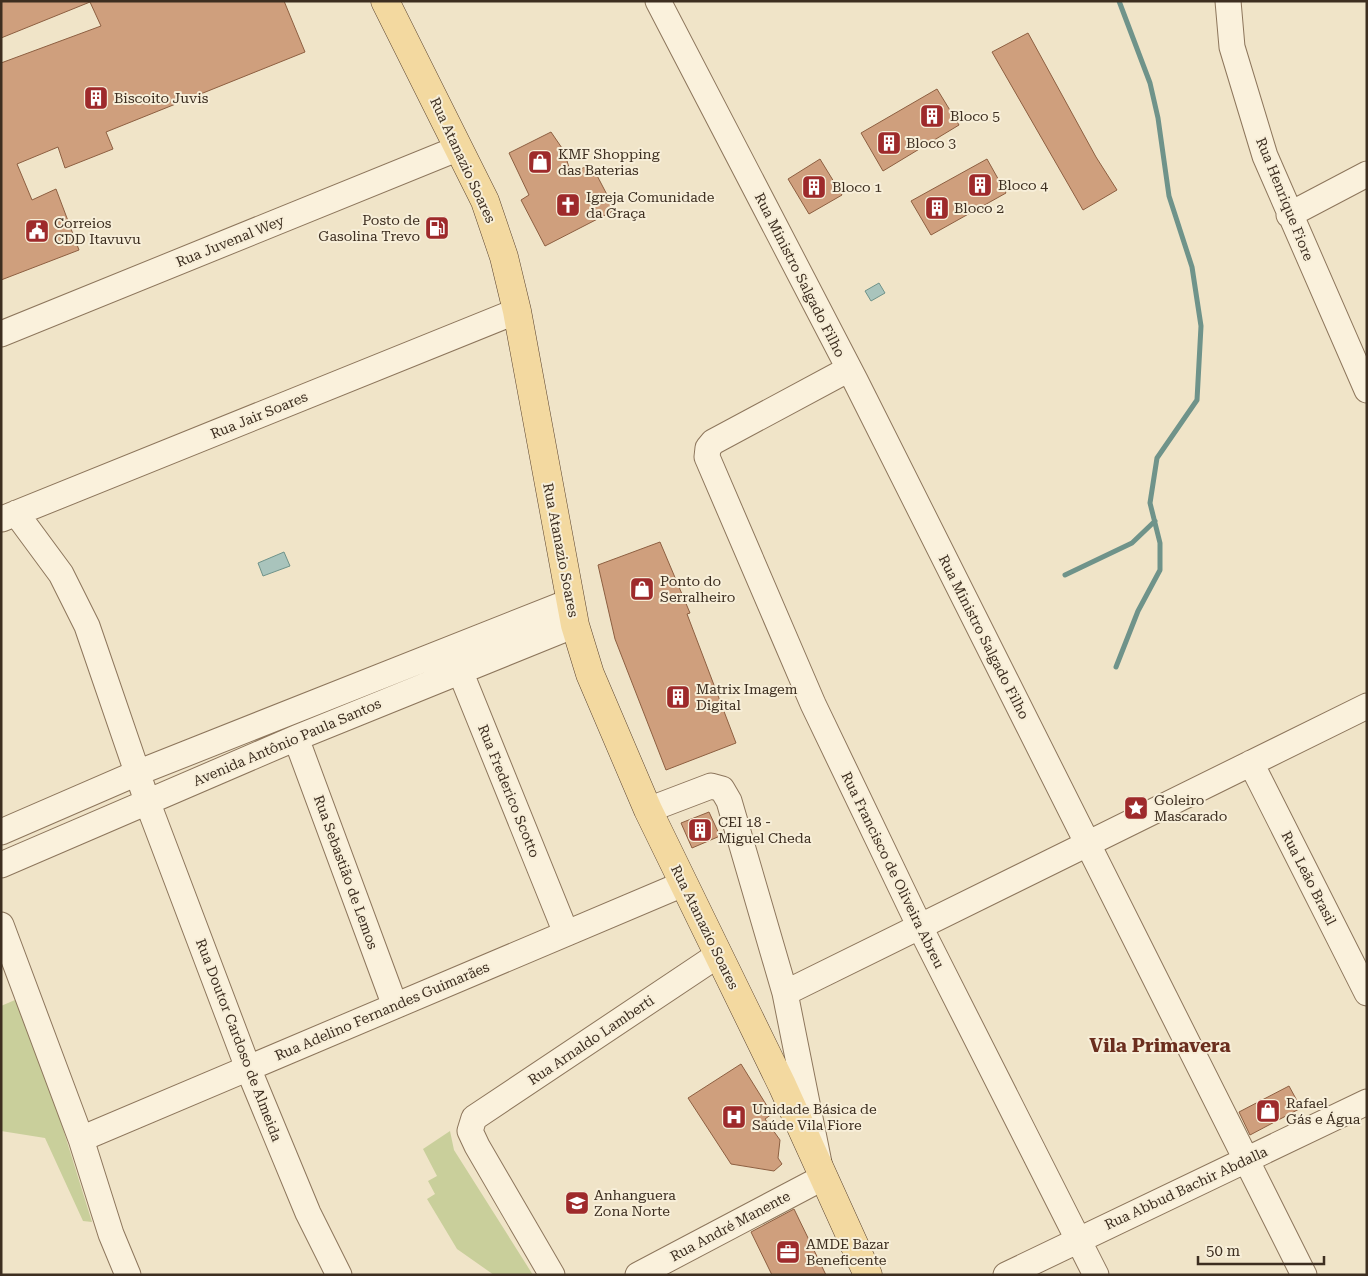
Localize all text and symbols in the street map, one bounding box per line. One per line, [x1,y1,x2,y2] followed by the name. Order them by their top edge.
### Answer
[83,85,109,111] building icon: Biscoito Juvis
[114,90,209,106] place label: Biscoito Juvis
[427,95,499,226] street label: Rua Atanazio Soares
[919,103,945,129] building icon: Bloco 5
[950,108,1000,124] place label: Bloco 5
[876,130,902,156] building icon: Bloco 3
[906,135,956,151] place label: Bloco 3
[1253,135,1317,263] street label: Rua Henrique Fiore
[558,146,660,178] place label: KMF Shopping das Baterias
[527,149,553,175] shop icon: KMF Shopping das Baterias
[967,172,993,198] building icon: Bloco 4
[801,174,827,200] building icon: Bloco 1
[998,177,1048,193] place label: Bloco 4
[832,179,882,195] place label: Bloco 1
[586,189,715,221] place label: Igreja Comunidade da Graça
[752,190,848,360] street label: Rua Ministro Salgado Filho
[555,192,581,218] church icon: Igreja Comunidade da Graça
[924,195,950,221] building icon: Bloco 2
[954,200,1004,216] place label: Bloco 2
[174,212,287,270] street label: Rua Juvenal Wey
[318,212,420,244] place label: Posto de Gasolina Trevo
[54,215,141,247] place label: Correios CDD Itavuvu
[424,215,450,241] fuel station icon: Posto de Gasolina Trevo
[24,218,50,244] public building icon: Correios CDD Itavuvu
[208,388,310,442] street label: Rua Jair Soares
[540,482,582,619] street label: Rua Atanazio Soares
[936,552,1032,722] street label: Rua Ministro Salgado Filho
[660,573,735,605] place label: Ponto do Serralheiro
[629,576,655,602] shop icon: Ponto do Serralheiro
[696,681,798,713] place label: Matrix Imagem Digital
[665,684,691,710] building icon: Matrix Imagem Digital
[191,695,384,789] street label: Avenida Antônio Paula Santos
[475,722,543,860] street label: Rua Frederico Scotto
[838,769,948,971] street label: Rua Francisco de Oliveira Abreu
[1154,792,1227,824] place label: Goleiro Mascarado
[311,793,381,952] street label: Rua Sebastião de Lemos
[1123,795,1149,821] place icon: Goleiro Mascarado
[718,814,812,846] place label: CEI 18 - Miguel Cheda
[687,817,713,843] building icon: CEI 18 - Miguel Cheda
[1278,828,1340,928] street label: Rua Leão Brasil
[668,862,742,992] street label: Rua Atanazio Soares
[193,936,285,1144] street label: Rua Doutor Cardoso de Almeida
[272,958,492,1064] street label: Rua Adelino Fernandes Guimarães
[525,992,657,1088] street label: Rua Arnaldo Lamberti
[1089,1034,1231,1057] district label: Vila Primavera
[1286,1095,1361,1127] place label: Rafael Gás e Água
[1255,1098,1281,1124] shop icon: Rafael Gás e Água
[752,1101,877,1133] place label: Unidade Básica de Saúde Vila Fiore
[721,1104,747,1130] hospital icon: Unidade Básica de Saúde Vila Fiore
[1102,1143,1270,1233] street label: Rua Abbud Bachir Abdalla
[594,1187,676,1219] place label: Anhanguera Zona Norte
[667,1188,793,1264] street label: Rua André Manente
[564,1190,590,1216] school or university icon: Anhanguera Zona Norte
[1198,1234,1324,1266] scale bar
[806,1236,890,1268] place label: AMDE Bazar Beneficente
[775,1239,801,1265] office icon: AMDE Bazar Beneficente
[1206,1242,1241,1260] text: 50 m

